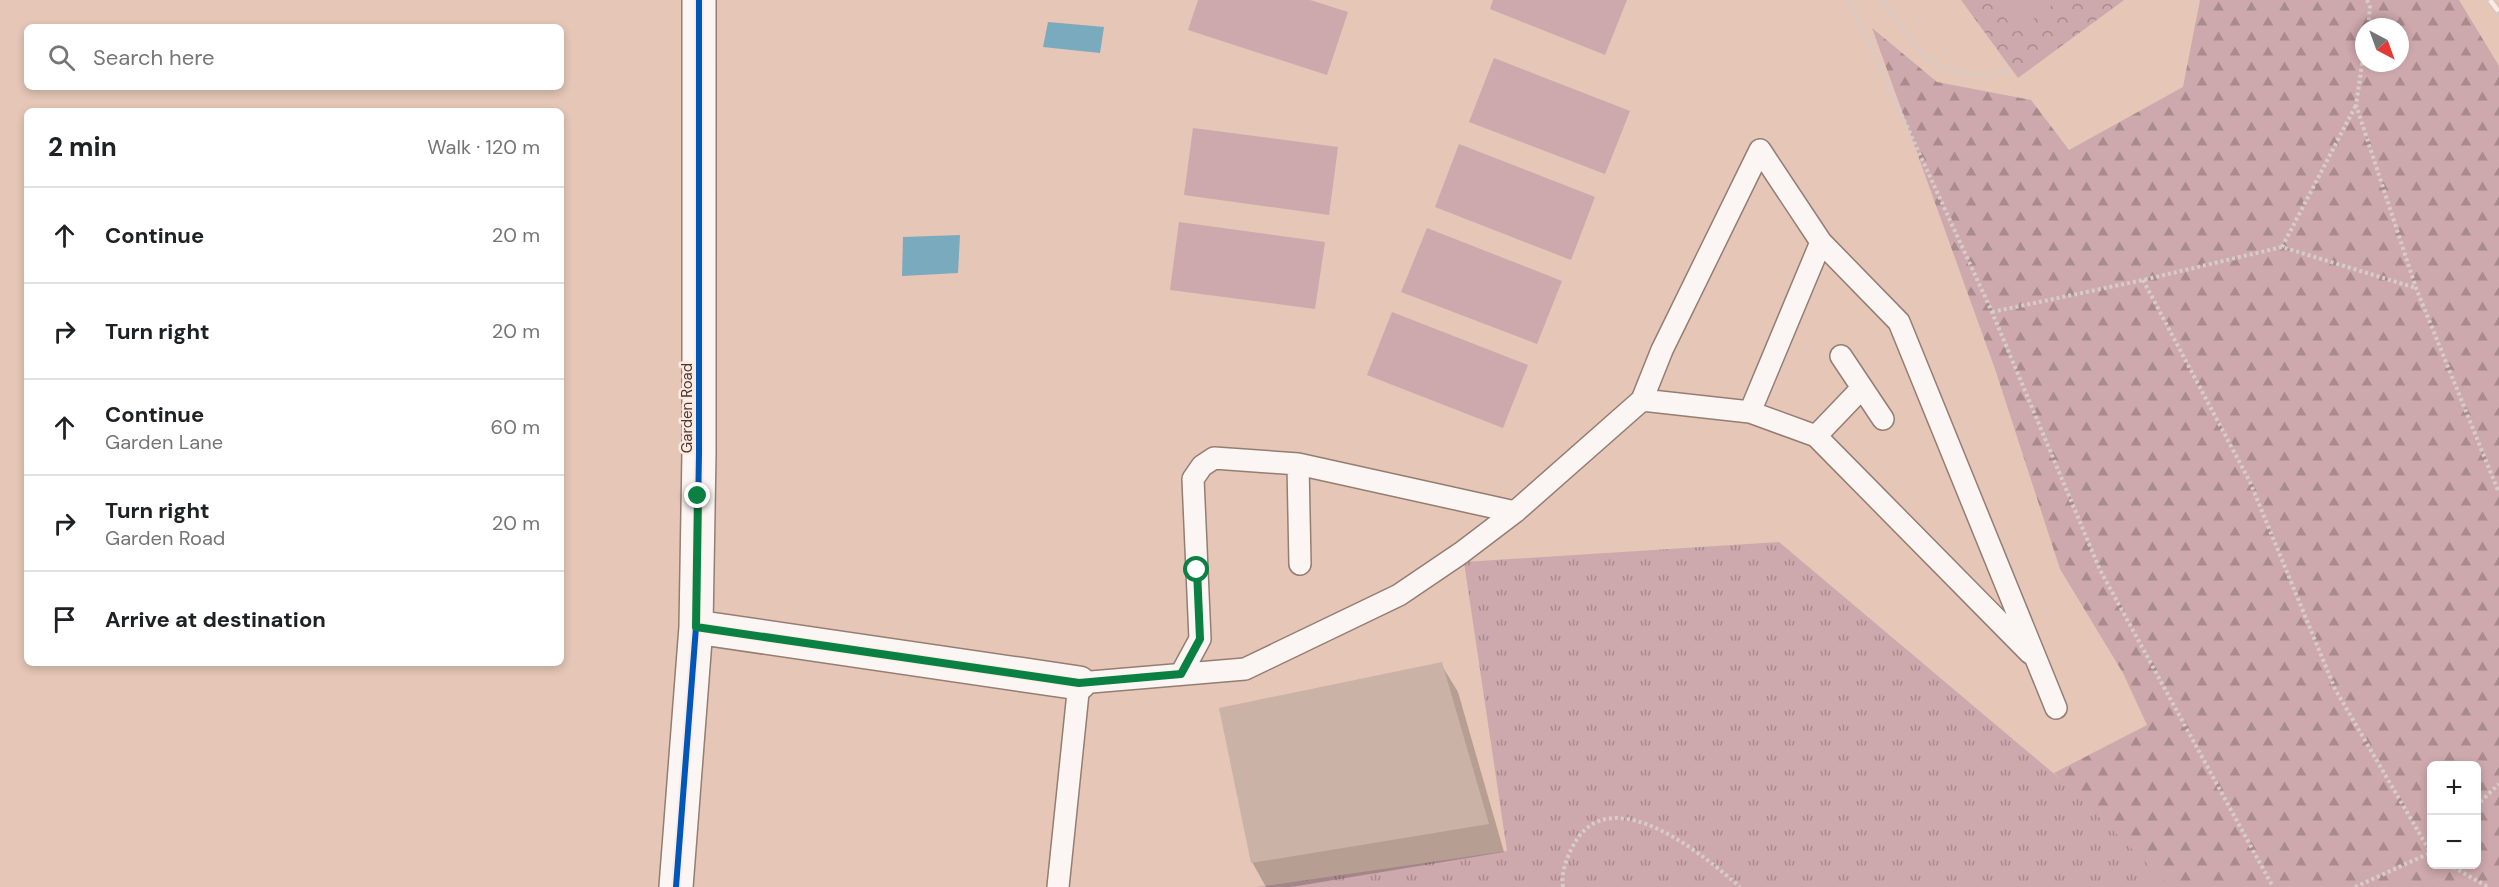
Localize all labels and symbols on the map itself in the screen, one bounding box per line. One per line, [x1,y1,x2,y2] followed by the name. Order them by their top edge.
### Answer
[2355,18,2409,72] north arrow
[677,363,697,453] street label: Garden Road
[684,482,710,508] route end
[1183,556,1209,582] route start

